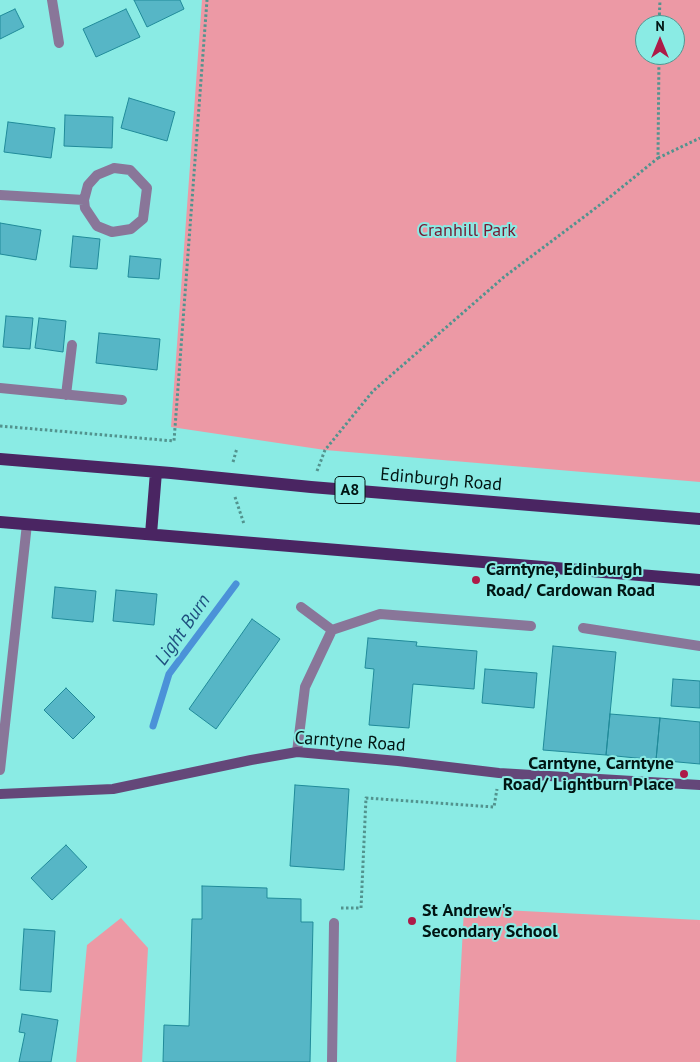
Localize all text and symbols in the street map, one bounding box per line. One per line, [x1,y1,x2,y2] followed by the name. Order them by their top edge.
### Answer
[635,15,685,65] north arrow
[655,17,665,35] text: N
[418,220,516,242] park label: Cranhill Park
[379,464,503,496] street label: Edinburgh Road
[335,476,365,504] road number: A8
[486,559,655,602] place label: Carntyne, Edinburgh Road/ Cardowan Road
[470,574,482,586] marker: Carntyne, Edinburgh Road/ Cardowan Road
[150,590,216,670] water label: Light Burn
[294,727,406,757] street label: Carntyne Road
[503,753,674,796] place label: Carntyne, Carntyne Road/ Lightburn Place
[678,768,690,780] marker: Carntyne, Carntyne Road/ Lightburn Place
[422,900,557,942] place label: St Andrew's Secondary School
[406,915,418,927] marker: St Andrew's Secondary School

